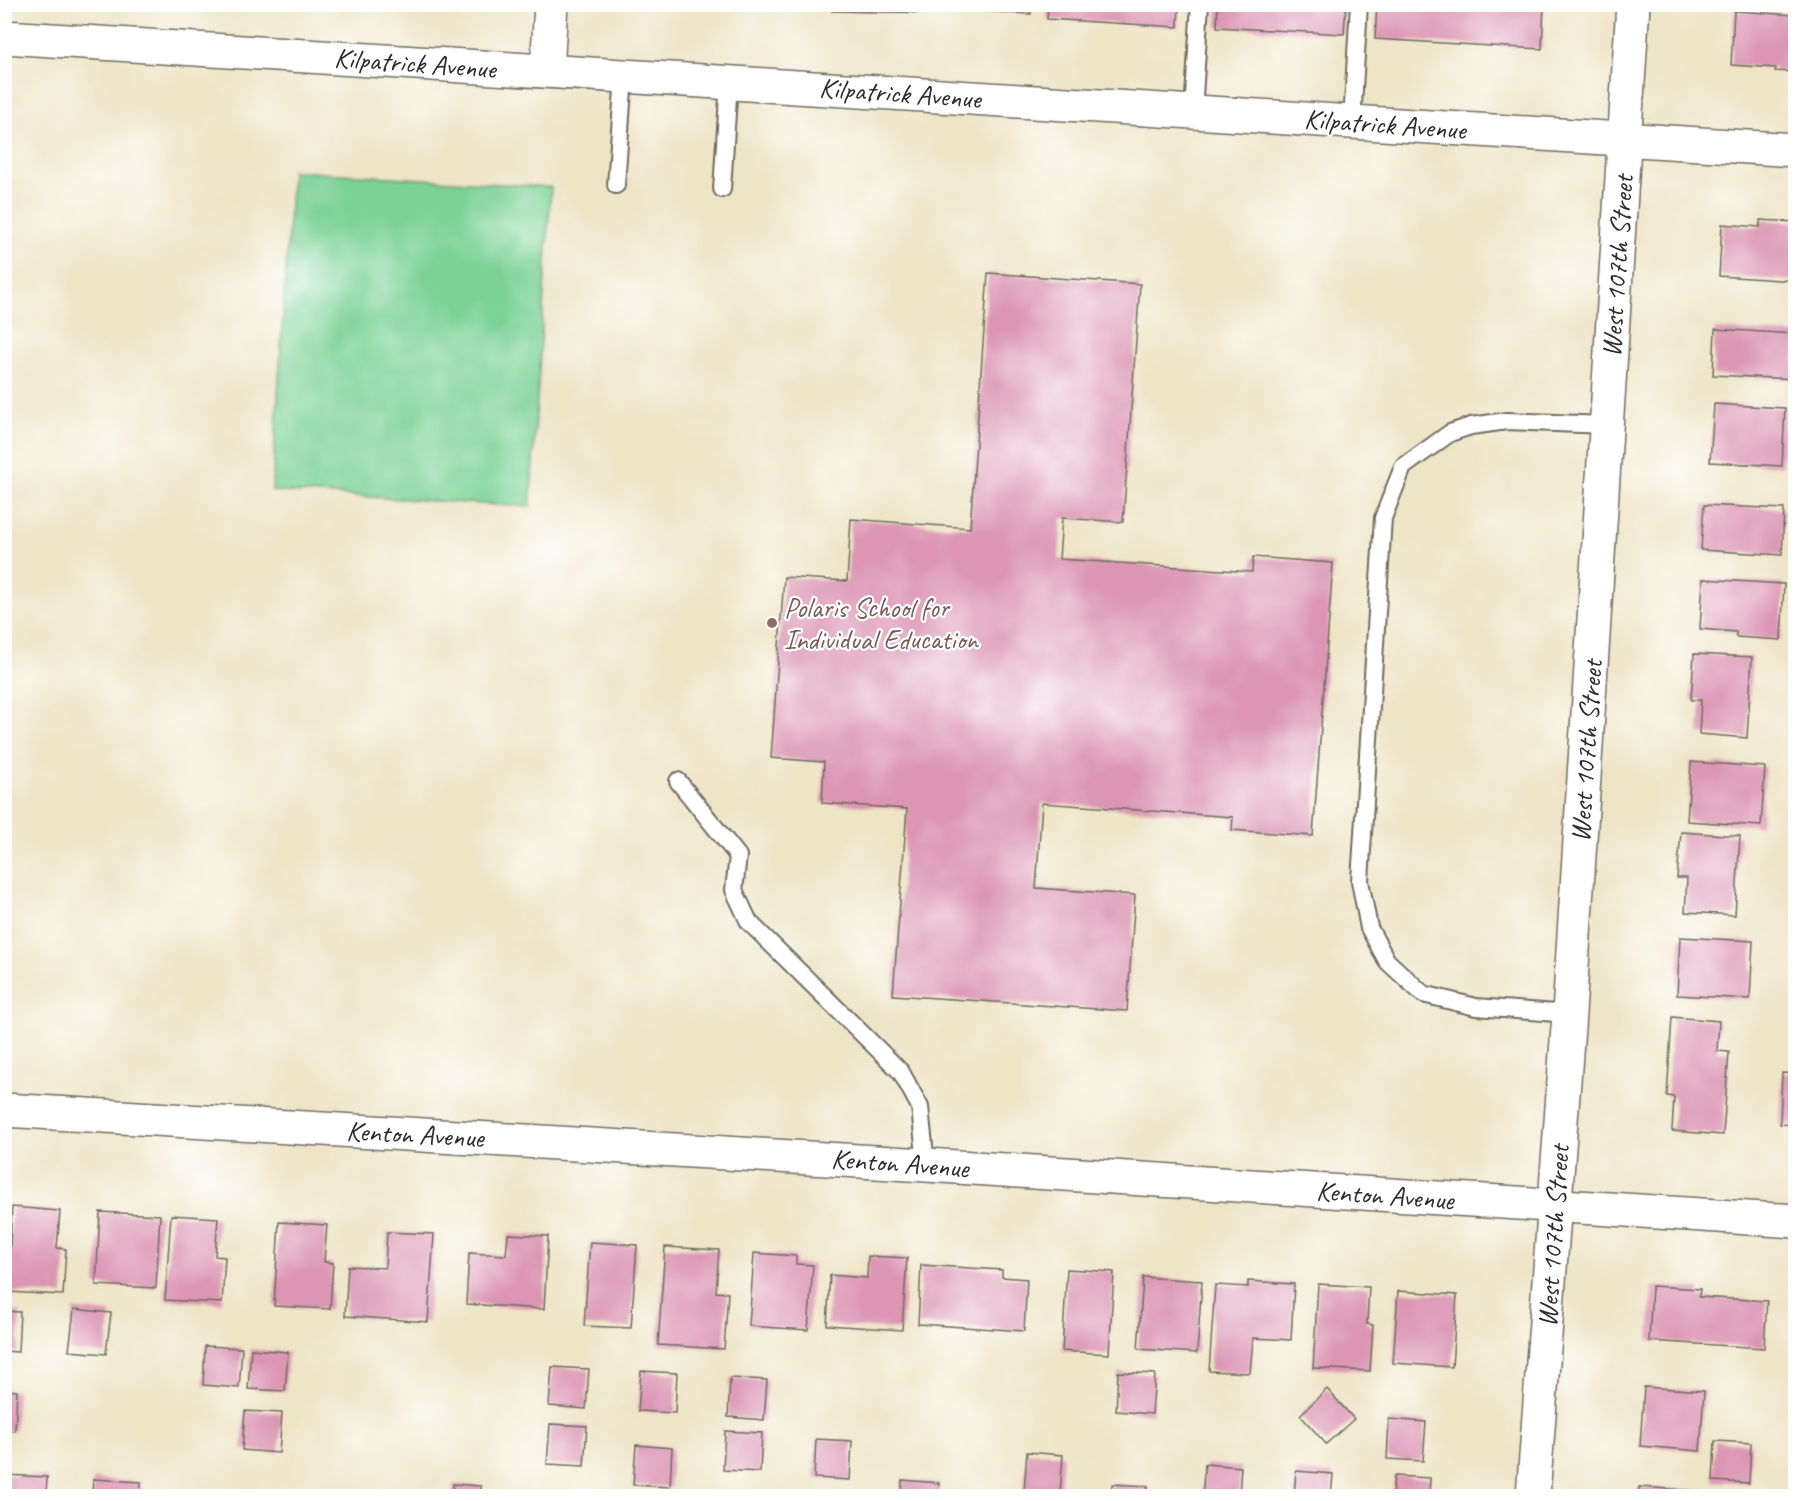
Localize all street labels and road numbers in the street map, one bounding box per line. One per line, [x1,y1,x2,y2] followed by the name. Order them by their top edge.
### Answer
[333,40,499,86] street label: Kilpatrick Avenue
[818,70,984,116] street label: Kilpatrick Avenue
[1303,101,1469,147] street label: Kilpatrick Avenue
[1593,171,1641,358] street label: West 107th Street
[1562,656,1610,843] street label: West 107th Street
[345,1113,486,1155] street label: Kenton Avenue
[830,1141,972,1185] street label: Kenton Avenue
[1529,1141,1577,1328] street label: West 107th Street
[1315,1173,1457,1217] street label: Kenton Avenue

